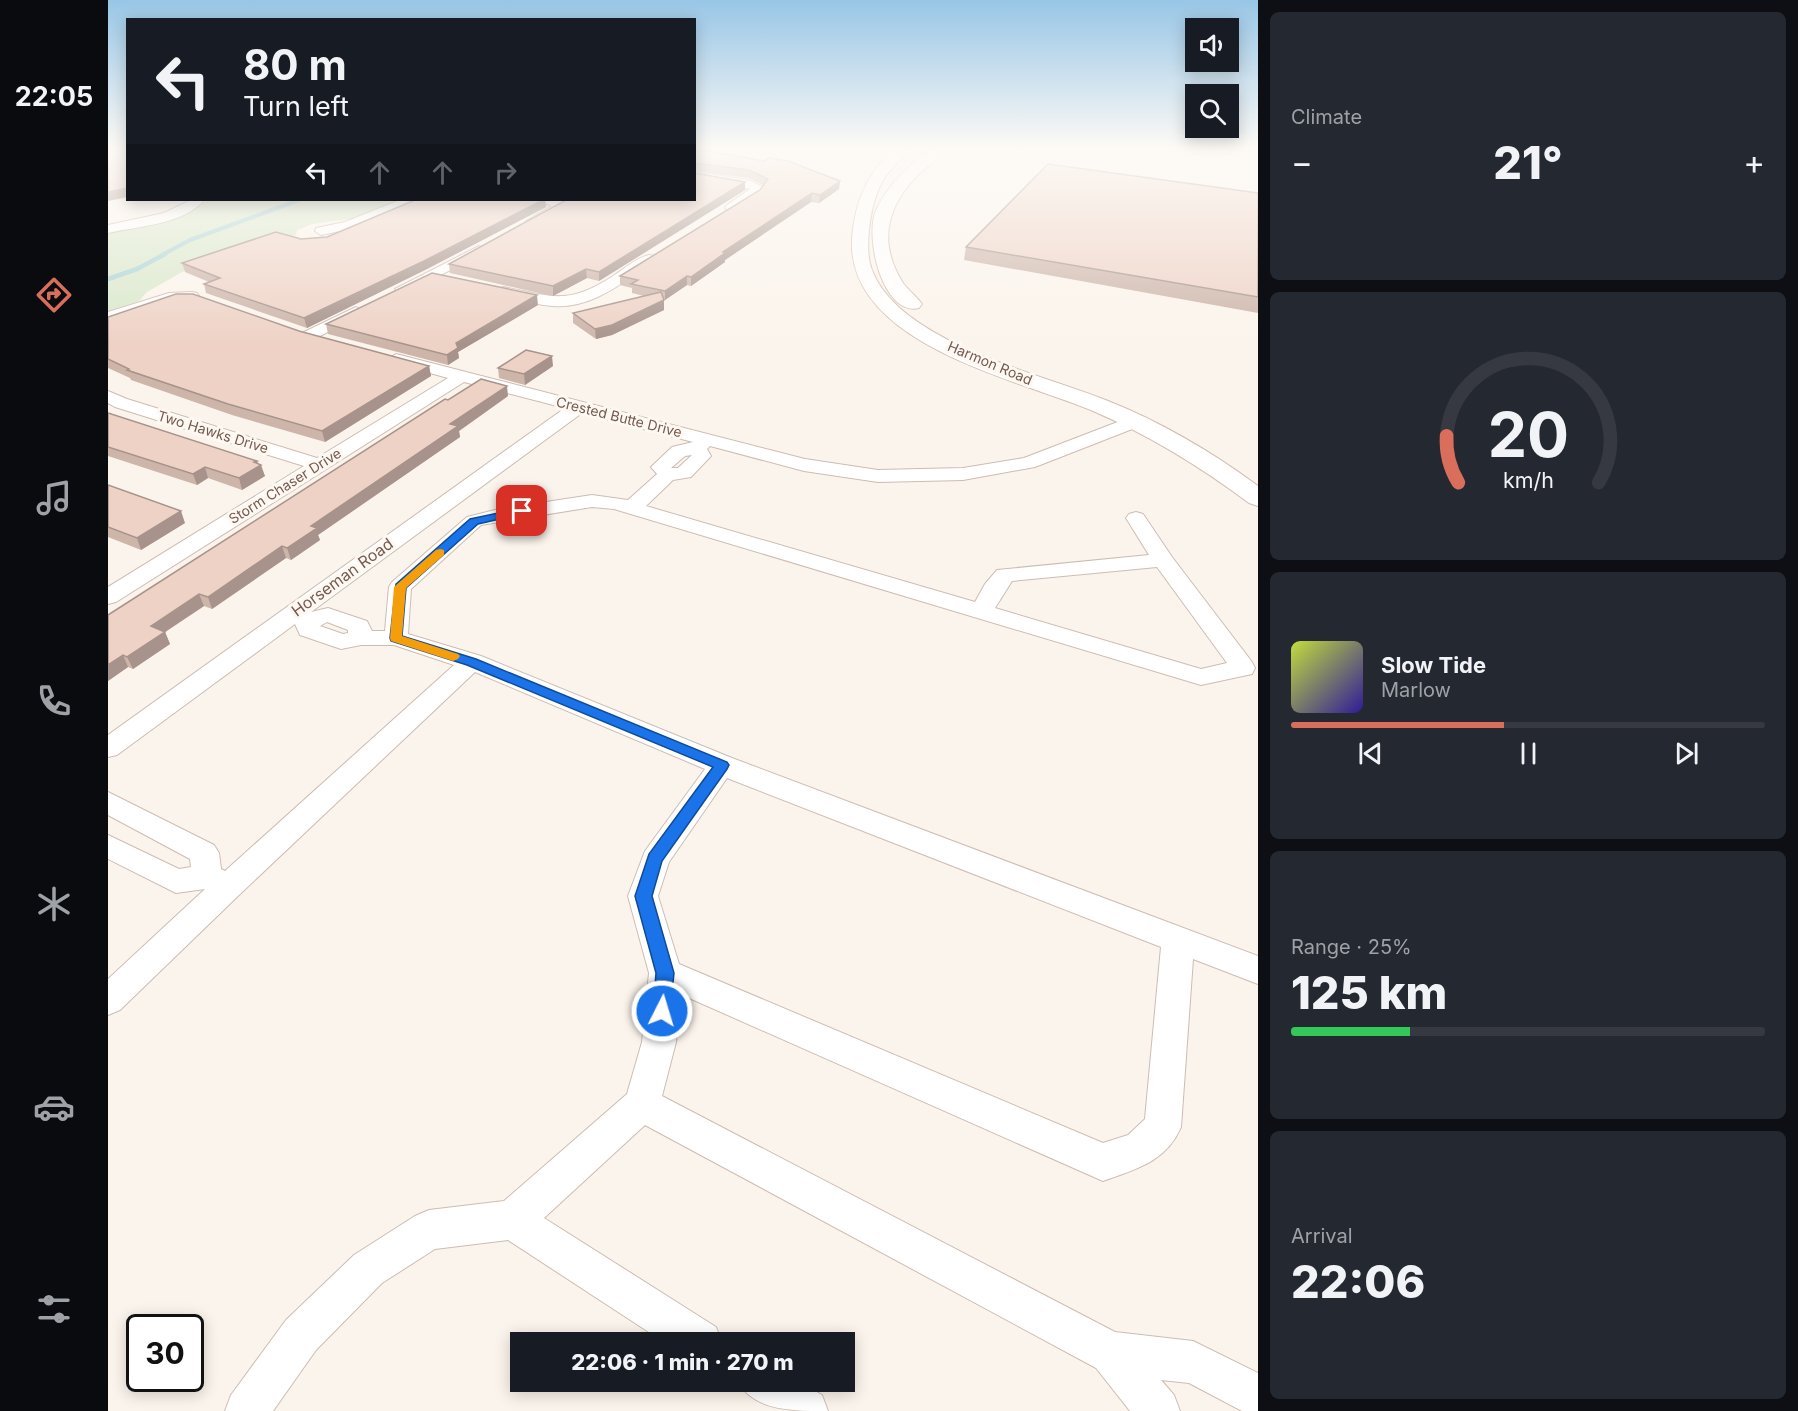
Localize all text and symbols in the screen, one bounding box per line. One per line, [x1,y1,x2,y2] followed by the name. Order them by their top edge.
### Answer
[1185,18,1239,138] map controls
[1185,18,1239,72] button: sound
[243,39,347,90] text: 80 m
[144,42,222,120] icon: left
[15,80,93,113] text: 22:05
[1185,84,1239,138] button: search
[243,90,349,123] text: Turn left
[1291,105,1362,129] text: Climate
[1493,135,1563,190] text: 21°
[1291,142,1313,182] text: −
[1743,142,1765,182] text: +
[300,156,333,189] icon: left
[363,156,396,189] icon: ahead
[426,156,459,189] icon: ahead
[489,156,522,189] icon: right
[33,274,75,316] icon: directions
[945,337,1035,388] street label: Harmon Road
[555,393,684,440] street label: Crested Butte Drive
[1487,397,1569,472] text: 20
[156,407,271,456] street label: Two Hawks Drive
[225,444,344,527] street label: Storm Chaser Drive
[1503,467,1553,493] text: km/h
[33,477,75,519] icon: music
[496,485,547,536] pin
[505,494,538,527] icon: arrive
[287,533,397,621] street label: Horseman Road
[1381,652,1486,678] text: Slow Tide
[1381,678,1451,702] text: Marlow
[33,680,75,722] icon: phone
[1354,737,1387,770] icon: previous
[1512,737,1545,770] icon: pause
[1670,737,1703,770] icon: next
[33,883,75,925] icon: climate
[1291,935,1412,959] text: Range · 25%
[1291,965,1447,1020] text: 125 km
[630,979,694,1043] position arrow
[33,1086,75,1128] icon: car
[1291,1224,1353,1248] text: Arrival
[1291,1254,1425,1309] text: 22:06
[33,1288,75,1330] icon: filters
[126,1314,204,1392] speed limit sign: 30
[571,1349,794,1375] text: 22:06 · 1 min · 270 m

